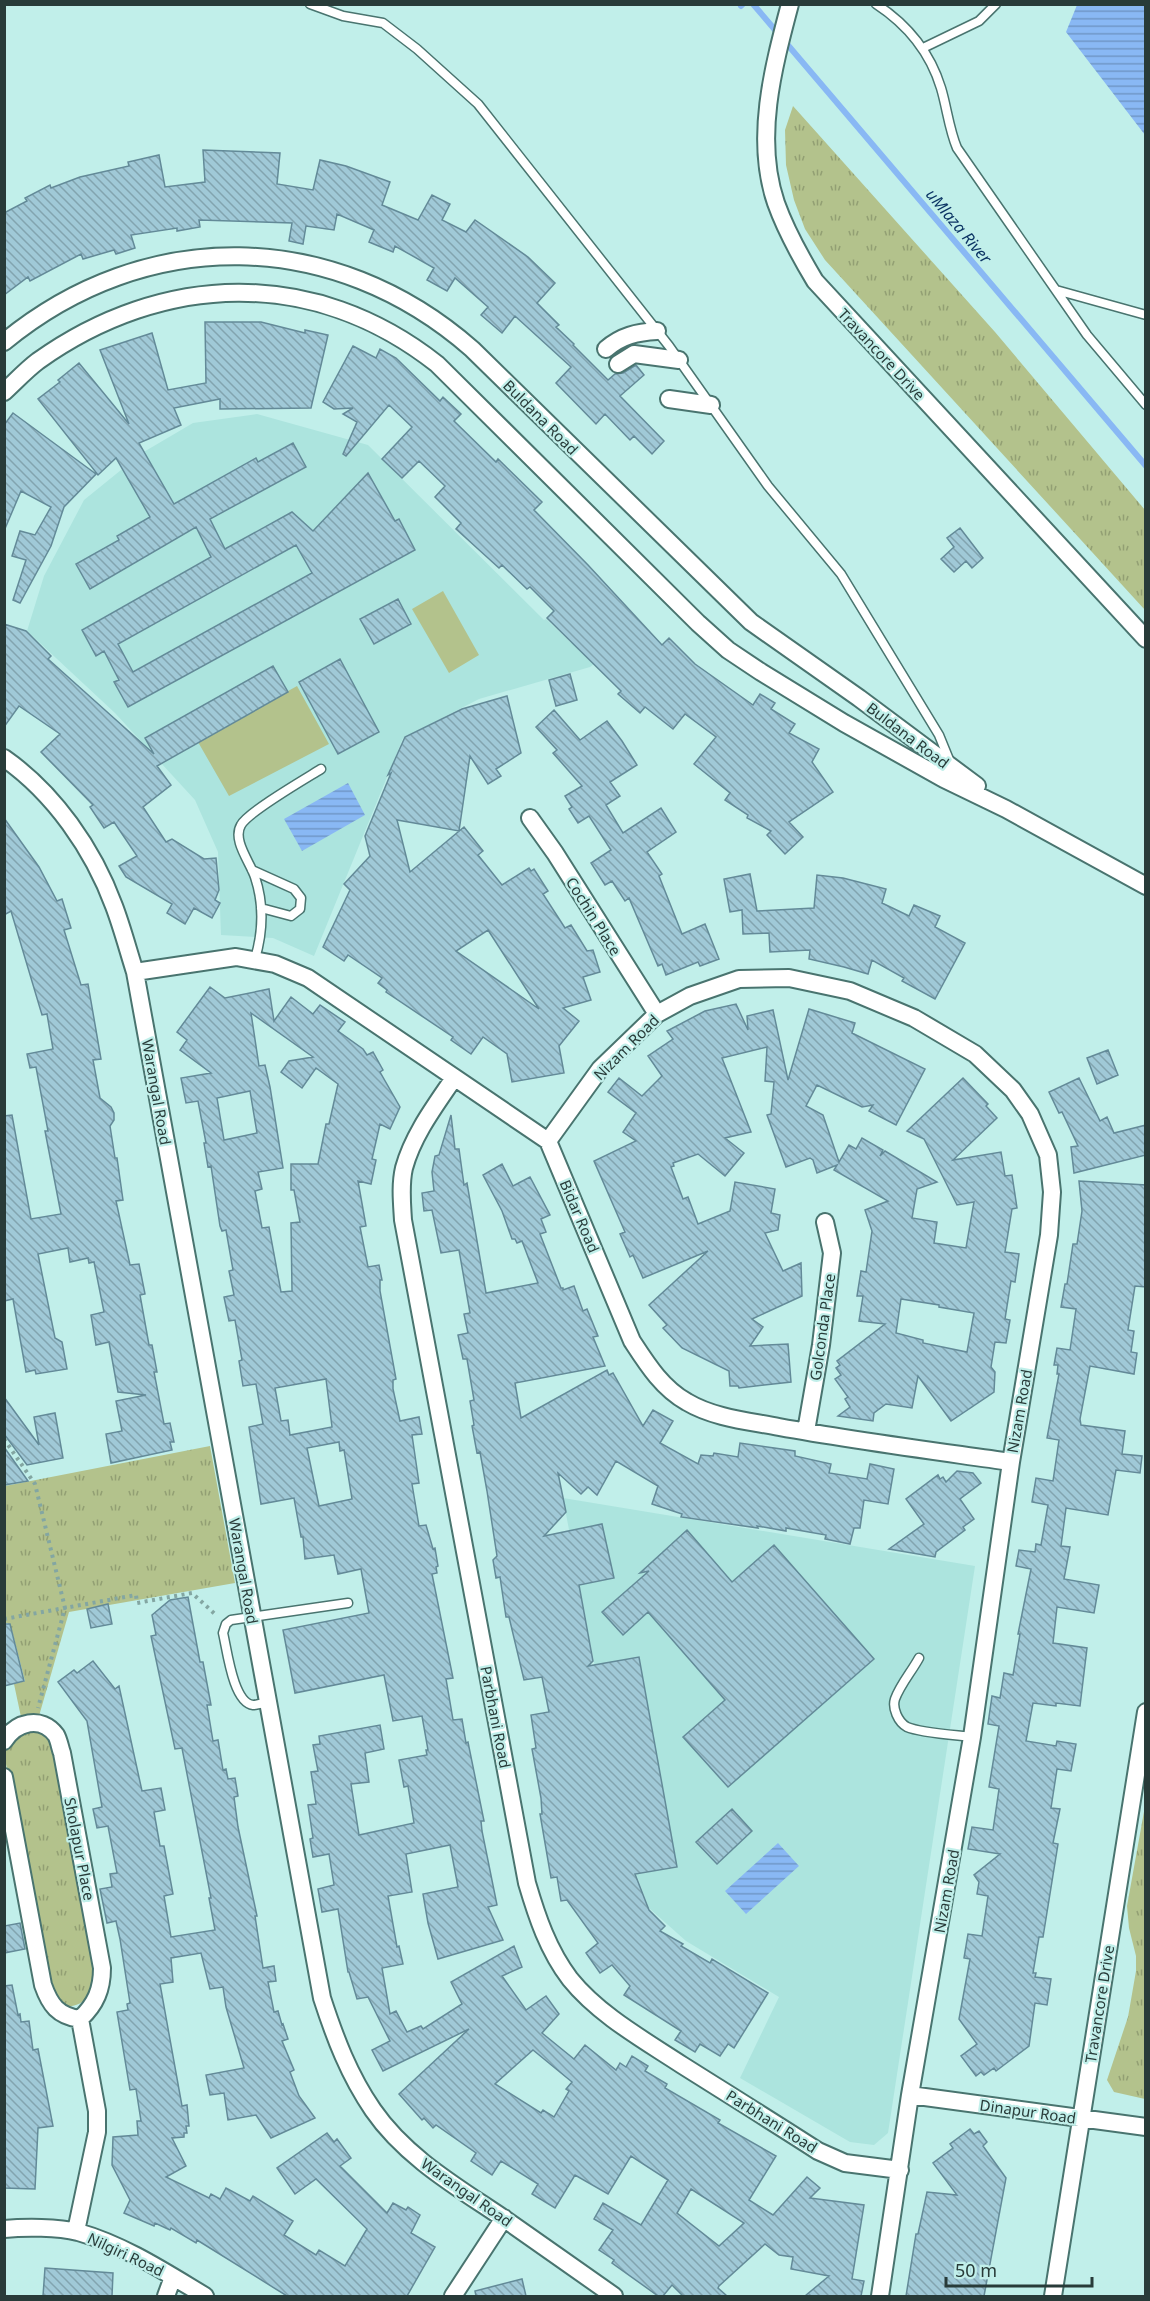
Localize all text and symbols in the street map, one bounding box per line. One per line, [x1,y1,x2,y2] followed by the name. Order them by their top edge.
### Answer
[921,184,997,269] water label: uMlaza River
[834,304,930,404] street label: Travancore Drive
[499,375,583,459] street label: Buldana Road
[863,697,953,773] street label: Buldana Road
[562,873,626,959] street label: Cochin Place
[589,1010,663,1084] street label: Nizam Road
[138,1038,176,1146] street label: Warangal Road
[556,1176,604,1256] street label: Bidar Road
[805,1272,839,1382] street label: Golconda Place
[1002,1368,1036,1454] street label: Nizam Road
[225,1517,263,1625] street label: Warangal Road
[476,1664,516,1770] street label: Parbhani Road
[60,1796,100,1902] street label: Sholapur Place
[929,1848,963,1934] street label: Nizam Road
[1080,1944,1118,2064] street label: Travancore Drive
[723,2085,821,2157] street label: Parbhani Road
[979,2094,1077,2128] street label: Dinapur Road
[417,2153,517,2231] street label: Warangal Road
[85,2228,167,2280] street label: Nilgiri Road
[946,2250,1092,2288] scale bar
[955,2258,997,2282] text: 50 m

